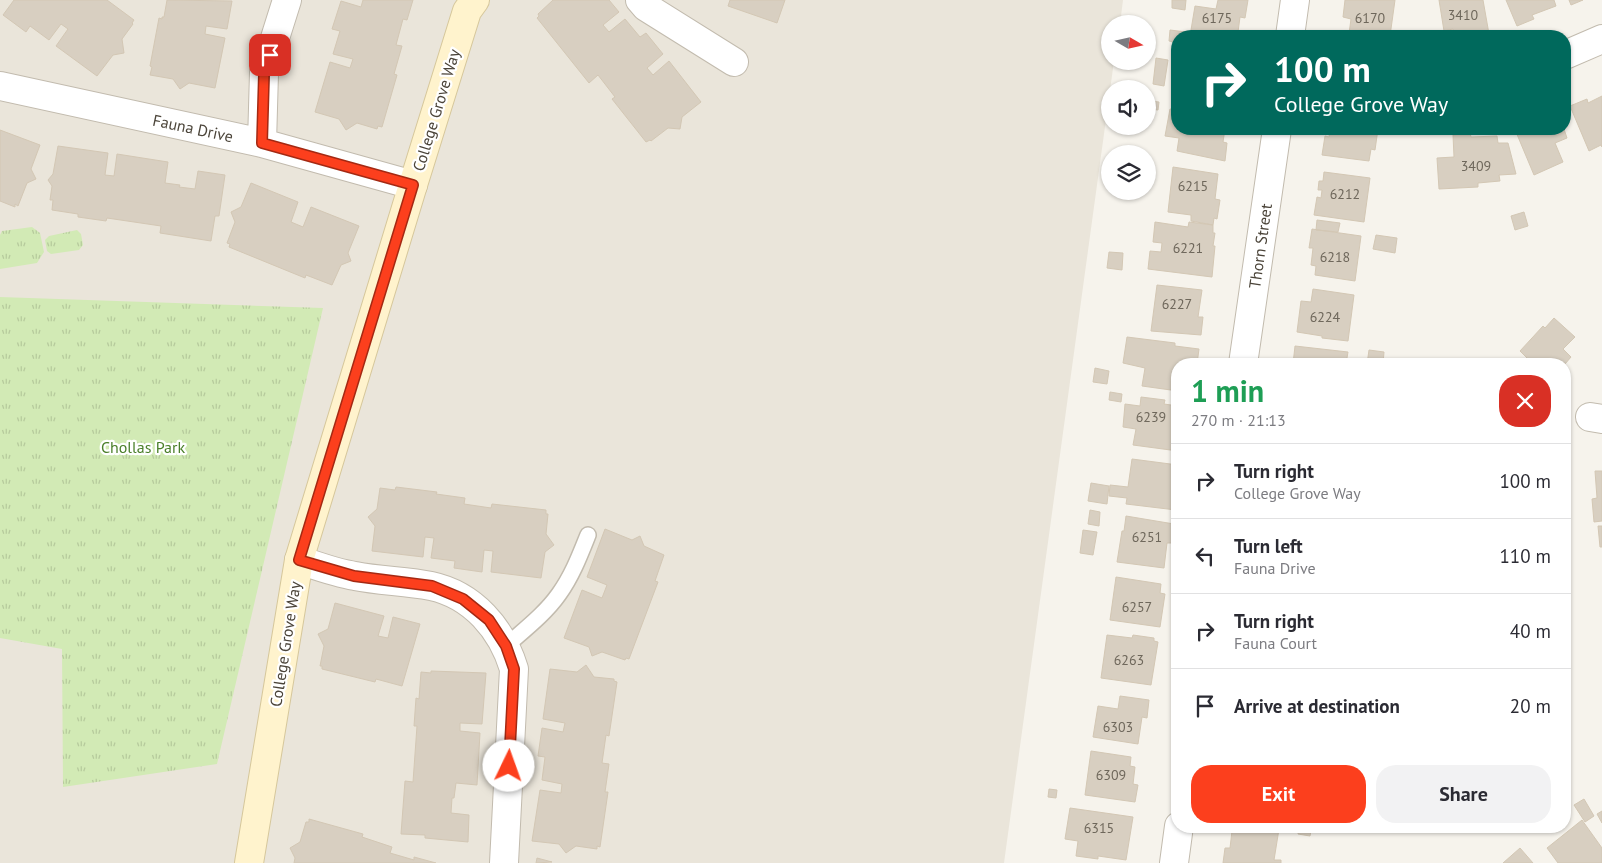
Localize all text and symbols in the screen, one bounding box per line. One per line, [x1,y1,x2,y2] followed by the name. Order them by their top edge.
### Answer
[1448,6,1479,24] house number: 3410
[1202,9,1232,27] house number: 6175
[1355,9,1386,27] house number: 6170
[1101,15,1156,70] north arrow
[1101,15,1156,200] map controls
[249,34,291,76] pin
[256,41,284,69] icon: arrive
[408,46,464,173] street label: College Grove Way
[1274,46,1371,92] text: 100 m
[1191,50,1256,115] icon: right
[1101,80,1156,135] button: sound
[1274,90,1448,118] text: College Grove Way
[151,110,235,146] street label: Fauna Drive
[1101,145,1156,200] button: layers
[1461,157,1491,175] house number: 3409
[1178,177,1208,195] house number: 6215
[1330,185,1360,203] house number: 6212
[1244,202,1276,290] street label: Thorn Street
[1173,239,1203,257] house number: 6221
[1320,248,1350,266] house number: 6218
[1162,295,1192,313] house number: 6227
[1310,308,1341,326] house number: 6224
[1191,371,1264,410] text: 1 min
[1499,375,1551,427] button: close
[1136,408,1166,426] house number: 6239
[1191,410,1286,430] text: 270 m · 21:13
[101,437,185,457] park label: Chollas Park
[1234,459,1314,483] text: Turn right
[1191,467,1219,495] icon: right
[1499,469,1551,493] text: 100 m
[1234,483,1361,503] text: College Grove Way
[1132,528,1162,546] house number: 6251
[1234,534,1303,558] text: Turn left
[1191,542,1219,570] icon: left
[1499,544,1551,568] text: 110 m
[1234,558,1316,578] text: Fauna Drive
[265,579,305,708] street label: College Grove Way
[1122,598,1152,616] house number: 6257
[1234,609,1314,633] text: Turn right
[1191,617,1219,645] icon: right
[1510,619,1551,643] text: 40 m
[1234,633,1317,653] text: Fauna Court
[1114,651,1144,669] house number: 6263
[1191,692,1219,720] icon: arrive
[1234,694,1400,718] text: Arrive at destination
[1510,694,1551,718] text: 20 m
[1103,718,1133,736] house number: 6303
[482,739,534,791] position arrow
[1191,765,1366,823] button: Exit
[1376,765,1551,823] button: Share
[1096,766,1126,784] house number: 6309
[1084,819,1114,837] house number: 6315

